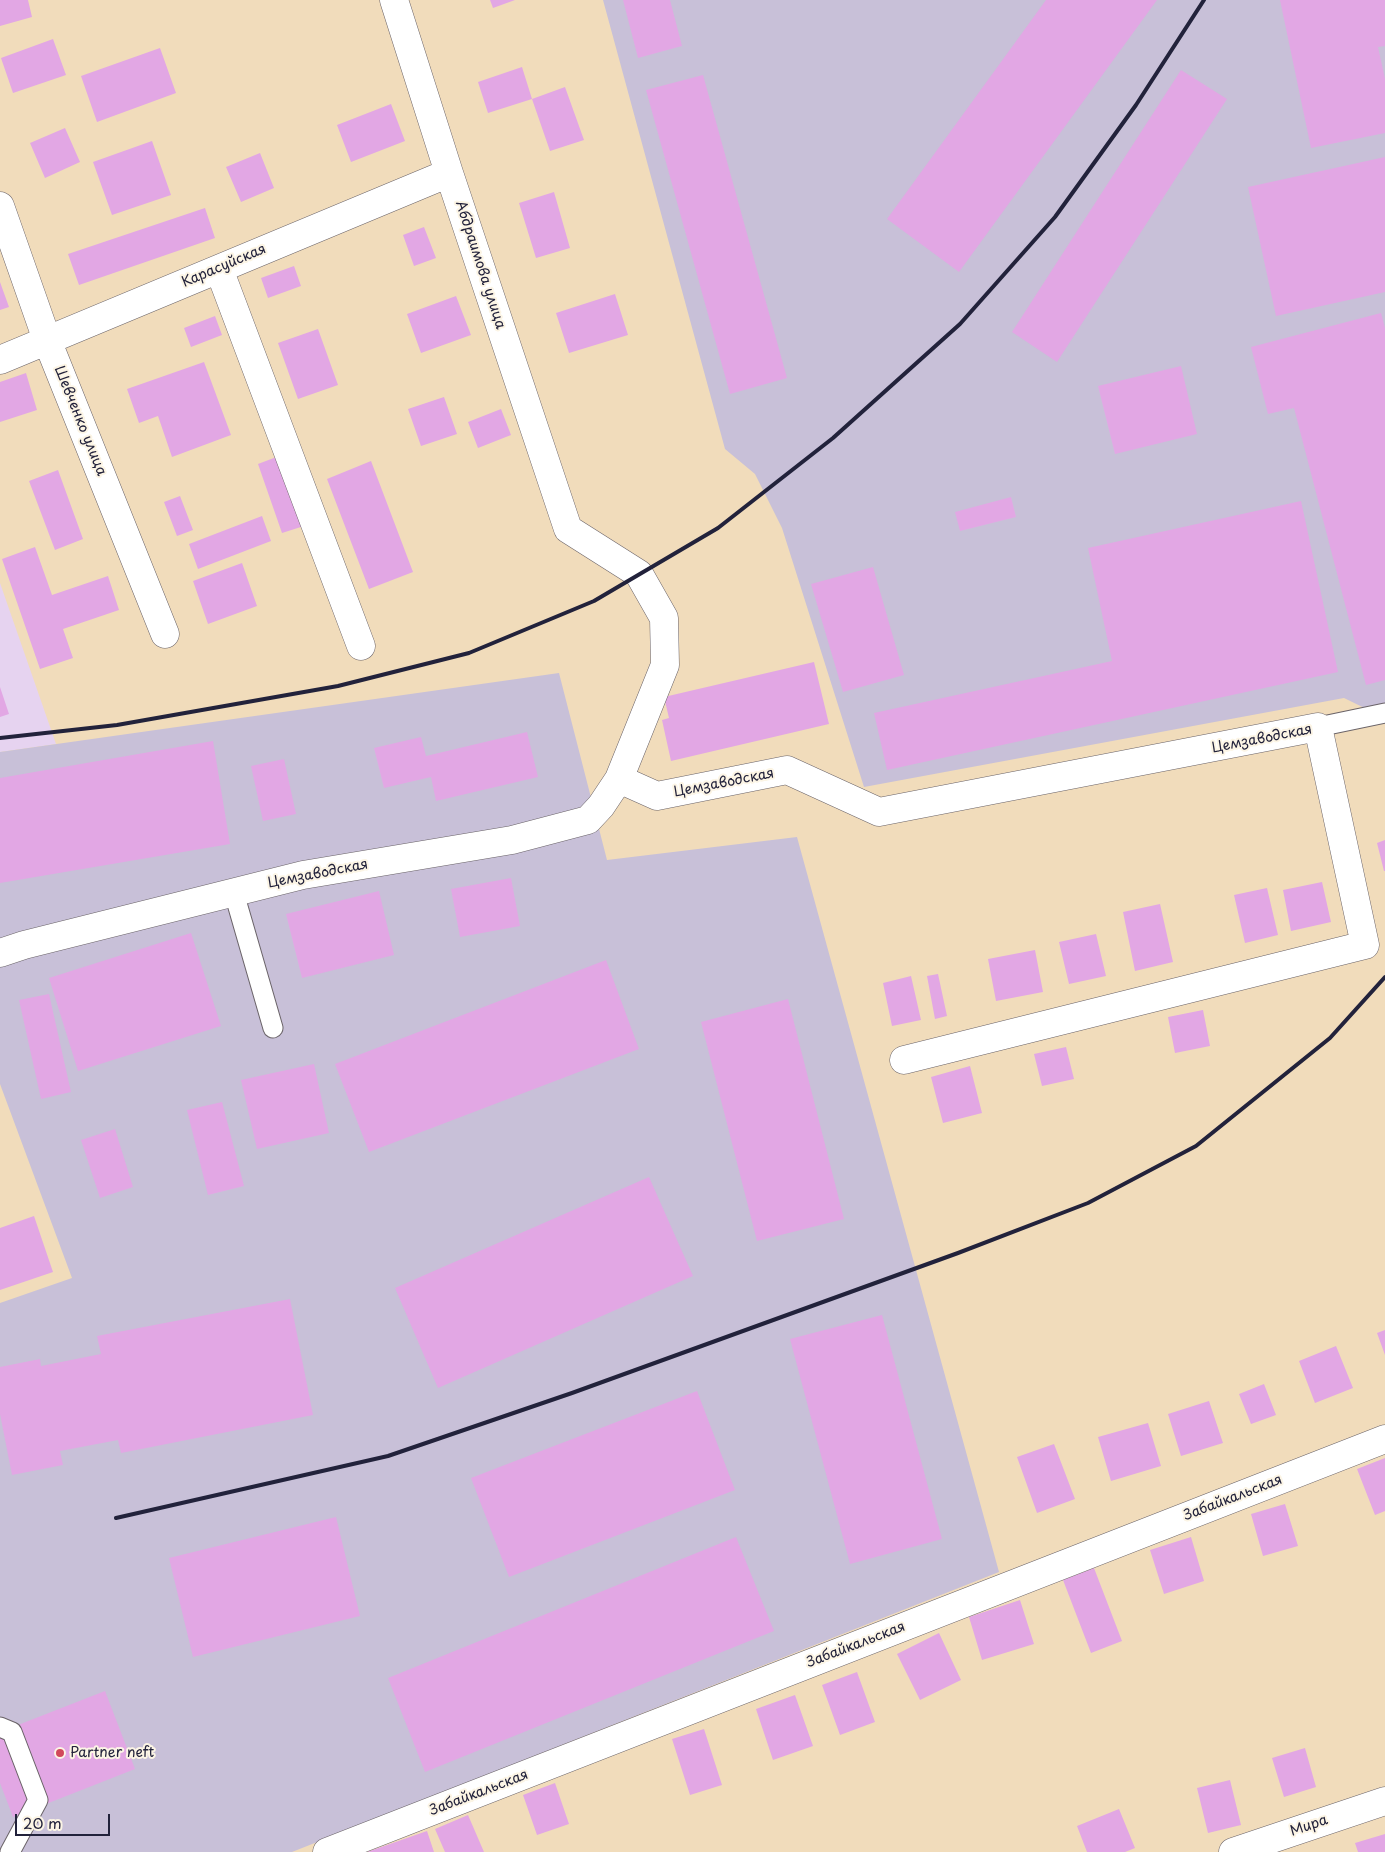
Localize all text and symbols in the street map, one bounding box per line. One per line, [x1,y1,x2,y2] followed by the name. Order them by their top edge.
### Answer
[451,199,509,331] street label: Абдраимова улица
[179,241,269,291] street label: Карасуйская
[50,364,110,478] street label: Шевченко улица
[1210,721,1314,757] street label: Цемзаводская
[672,765,776,801] street label: Цемзаводская
[266,856,370,892] street label: Цемзаводская
[1181,1471,1285,1525] street label: Забайкальская
[804,1618,908,1672] street label: Забайкальская
[70,1745,154,1761] place label: Partner neft
[54,1747,66,1759] marker: Partner neft
[427,1766,531,1820] street label: Забайкальская
[18,1804,112,1836] scale bar
[23,1811,62,1834] text: 20 m
[1288,1812,1330,1840] street label: Мира

